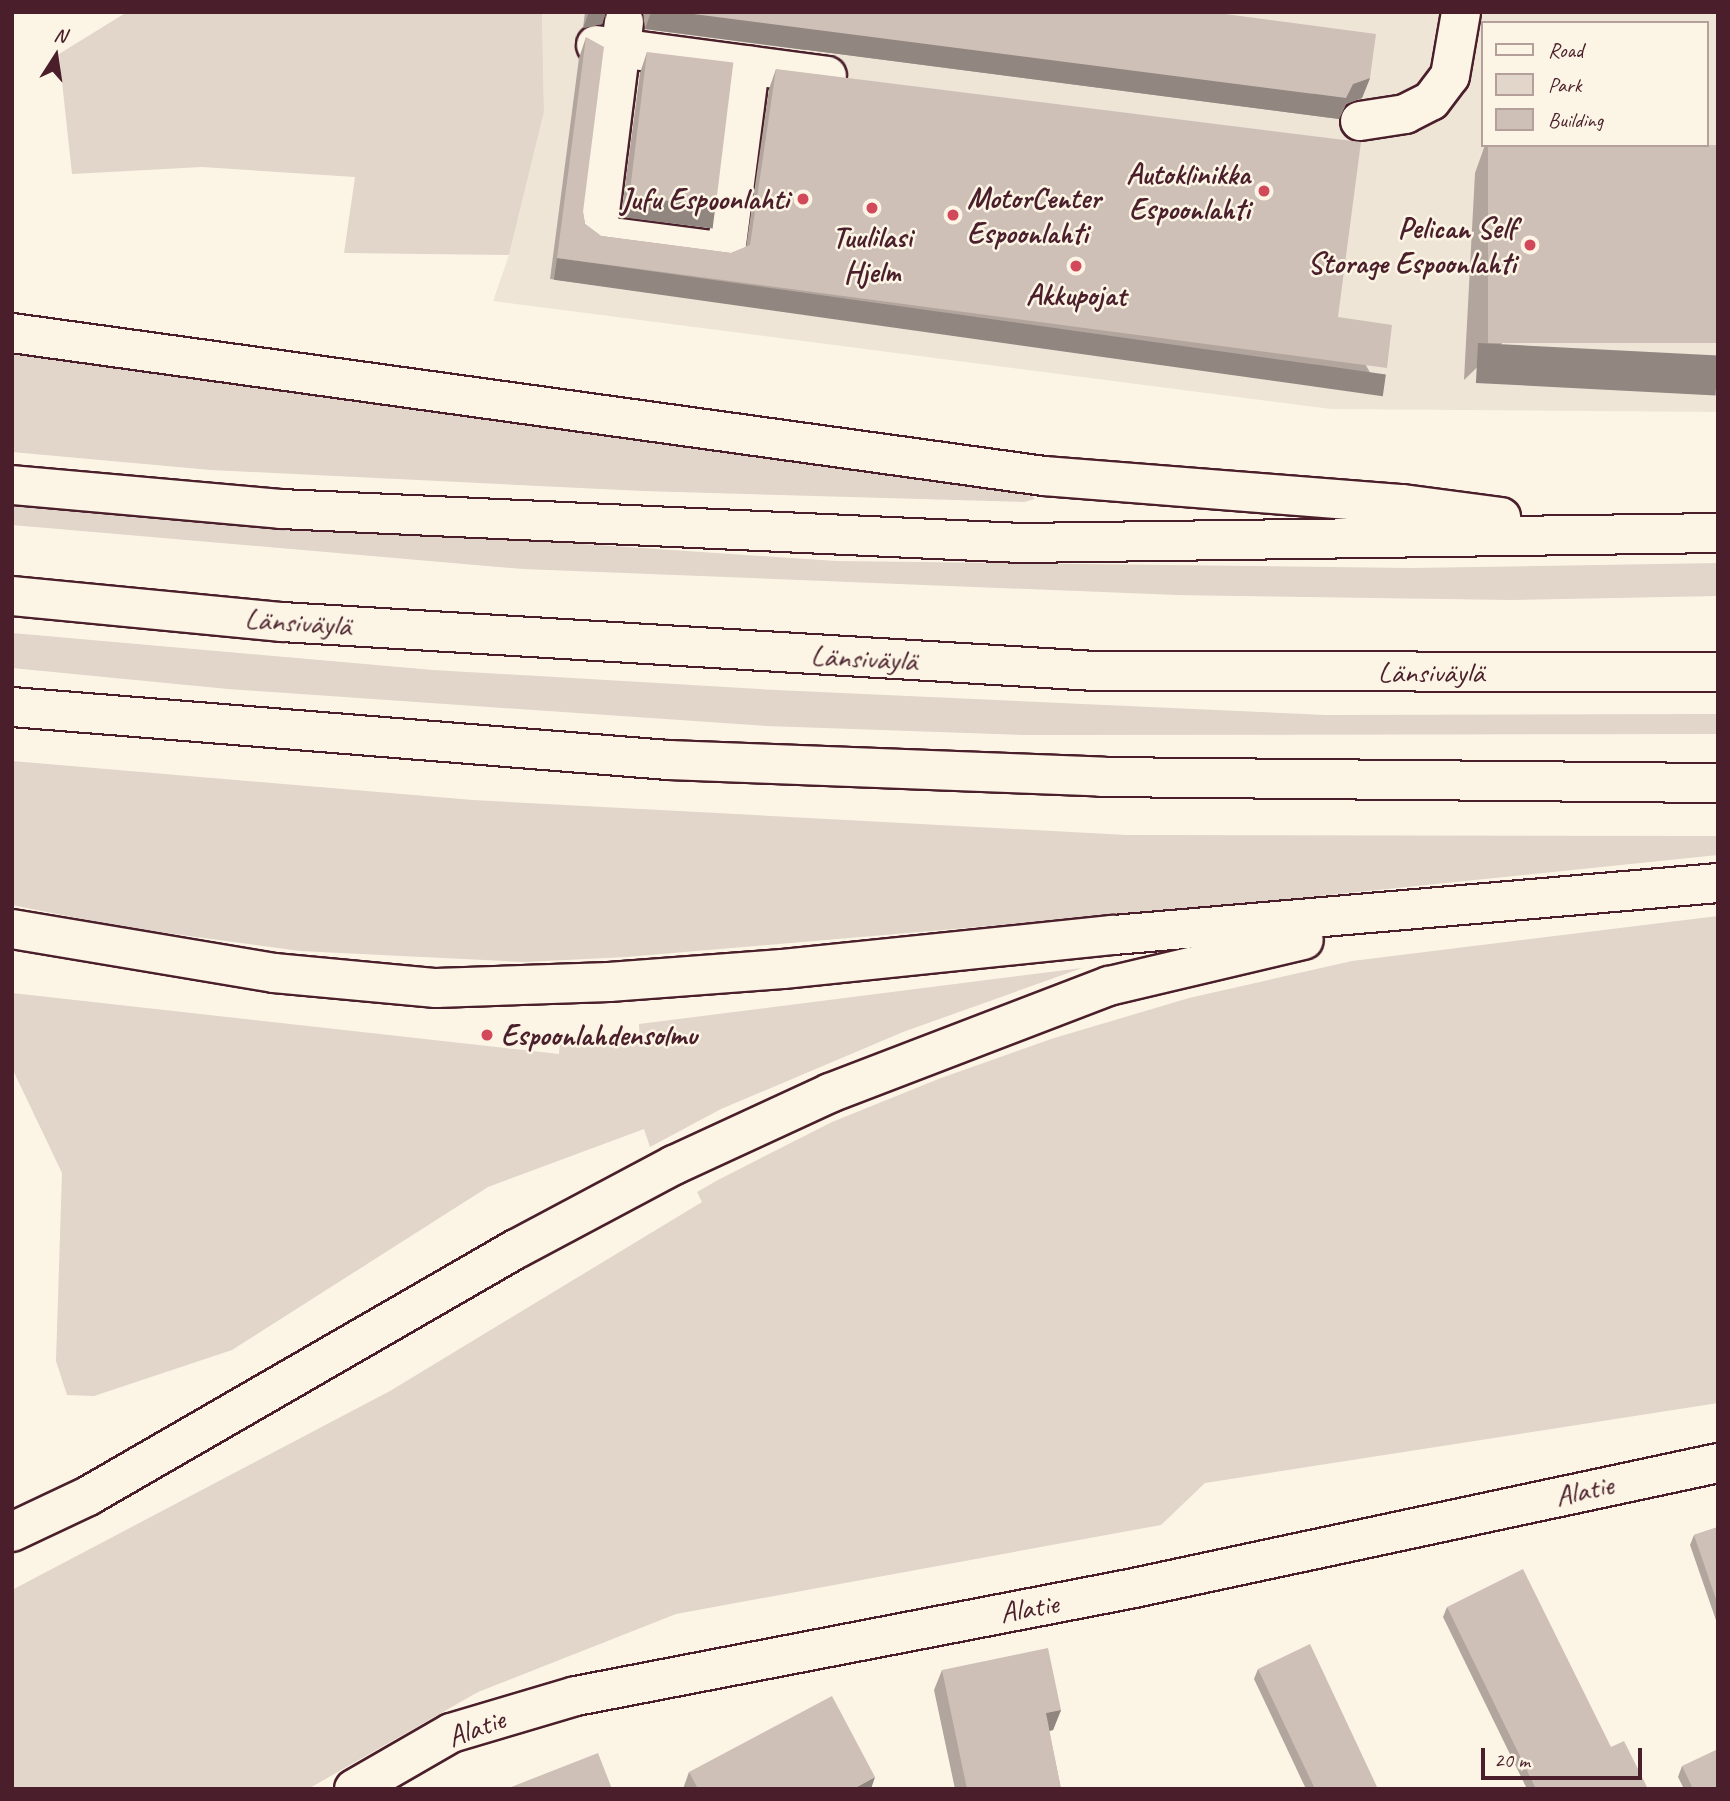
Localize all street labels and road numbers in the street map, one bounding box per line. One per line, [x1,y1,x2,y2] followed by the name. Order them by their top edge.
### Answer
[244,600,352,644] street label: Länsiväylä
[810,637,918,679] street label: Länsiväylä
[1378,654,1484,690] street label: Länsiväylä
[1552,1466,1616,1514] street label: Alatie
[997,1585,1061,1631] street label: Alatie
[442,1701,510,1755] street label: Alatie

